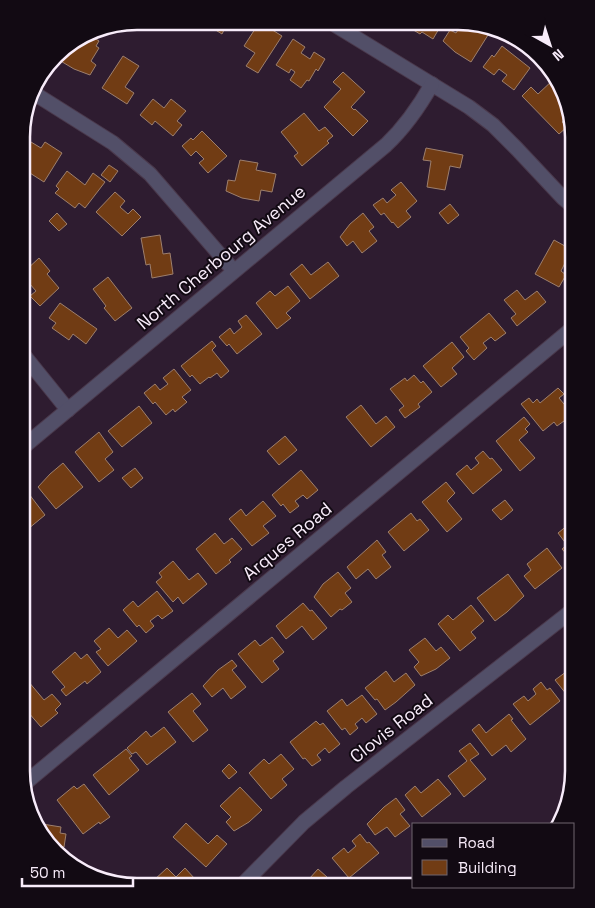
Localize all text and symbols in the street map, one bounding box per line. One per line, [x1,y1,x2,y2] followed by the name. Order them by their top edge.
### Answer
[525,20,575,70] north arrow
[549,45,567,65] text: N
[132,180,310,334] street label: North Cherbourg Avenue
[238,497,336,585] street label: Arques Road
[345,688,437,768] street label: Clovis Road
[412,823,575,888] legend
[458,833,495,852] text: Road
[22,856,134,888] scale bar
[458,858,517,877] text: Building
[30,863,65,882] text: 50 m

